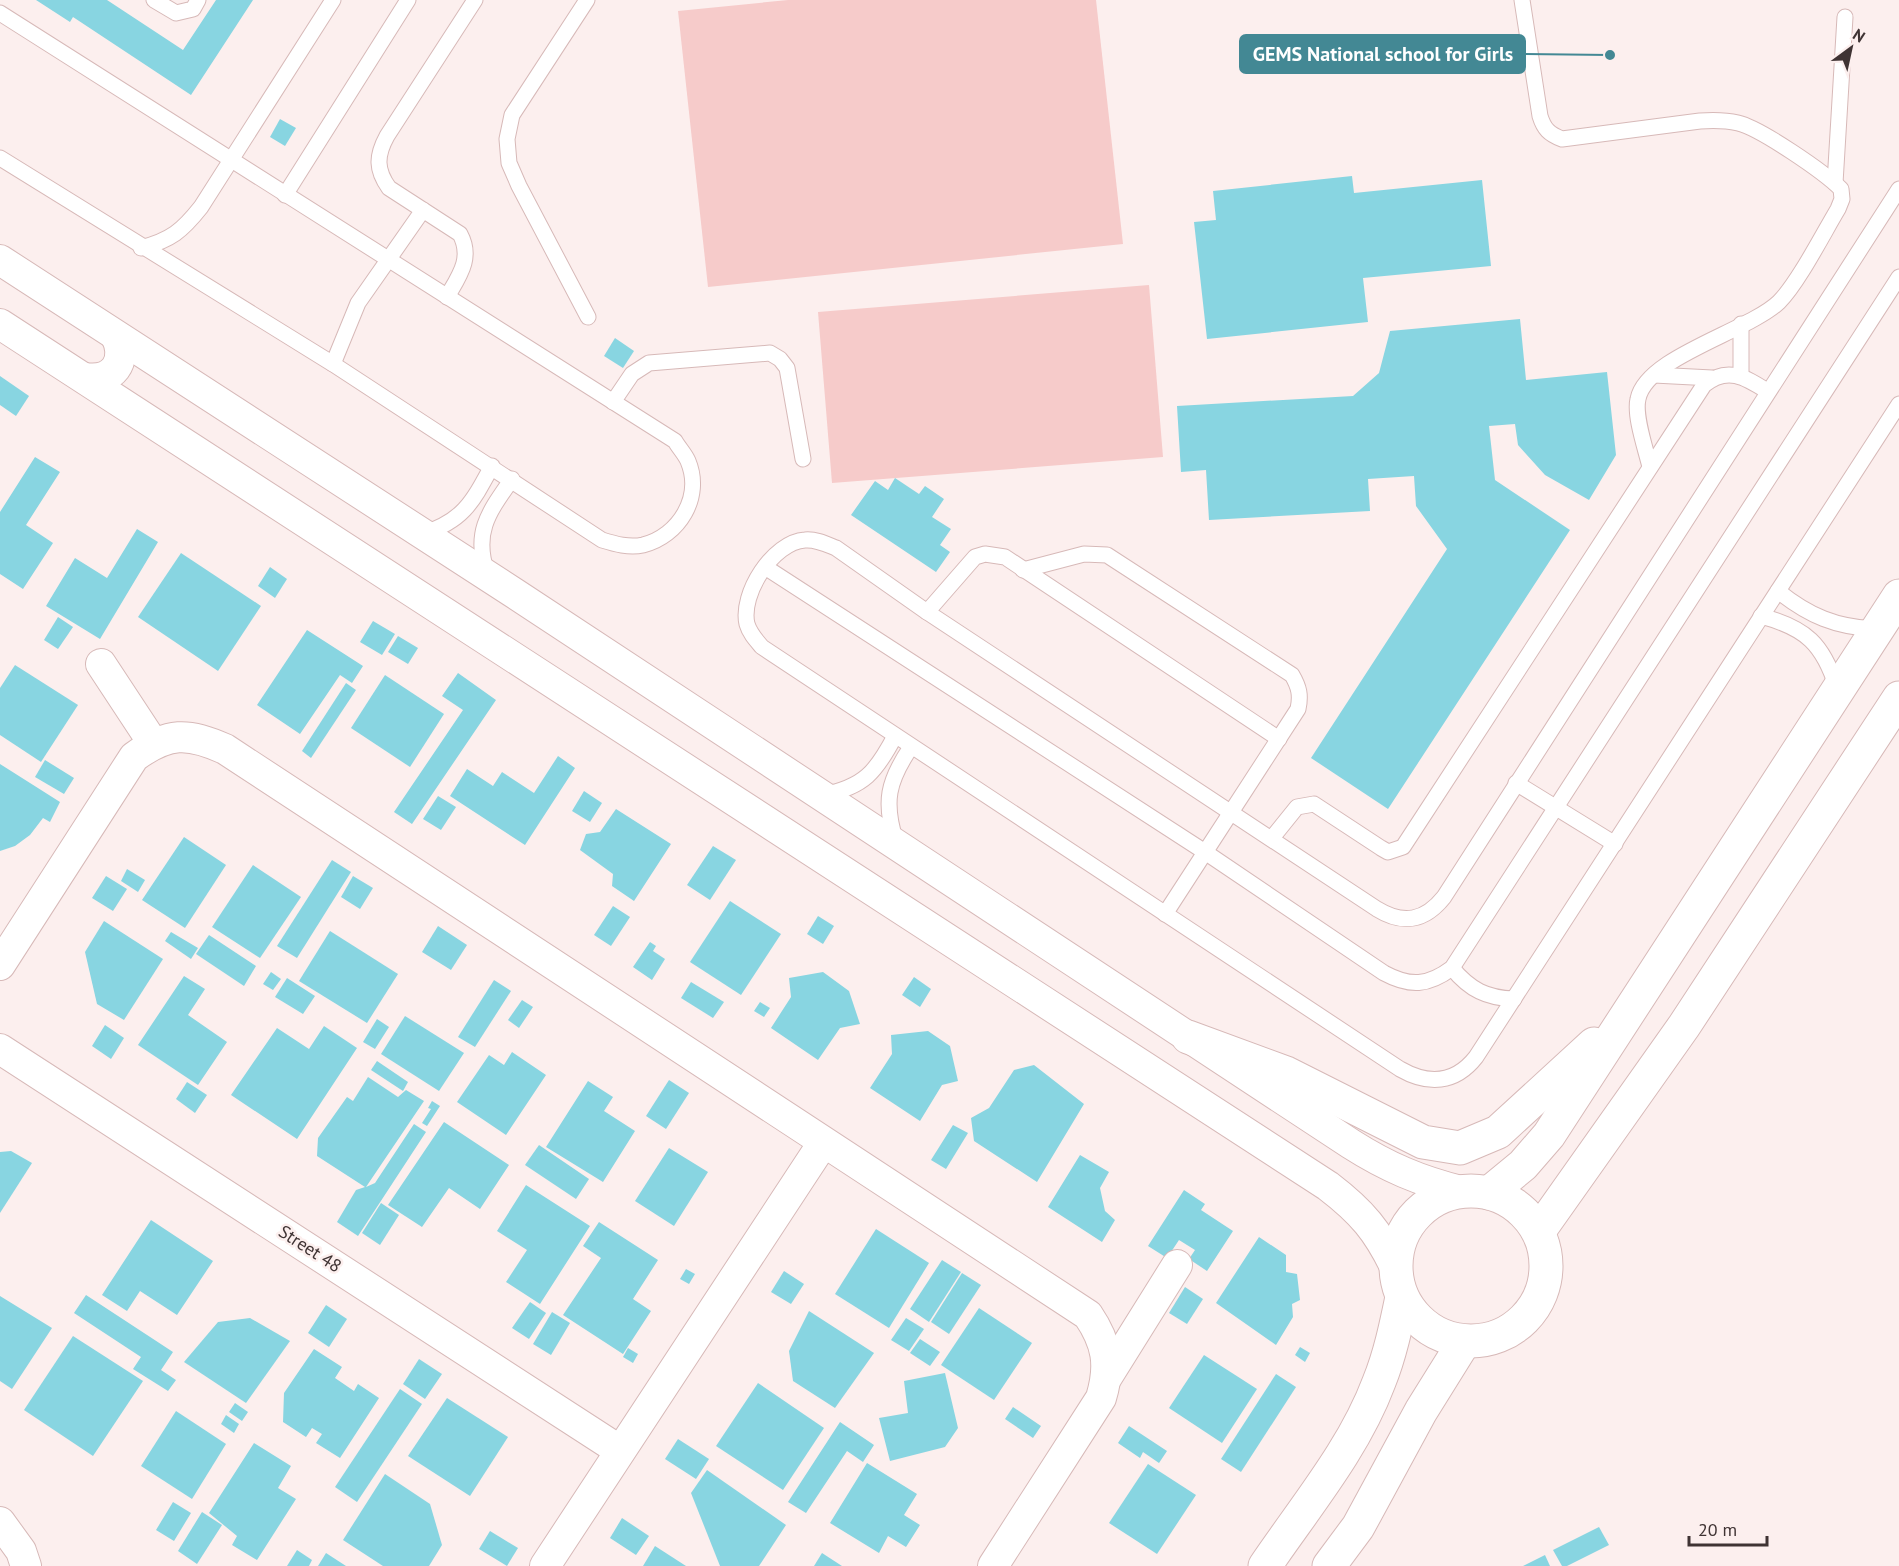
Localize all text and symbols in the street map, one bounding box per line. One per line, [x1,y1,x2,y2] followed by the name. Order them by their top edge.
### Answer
[1821,18,1881,78] north arrow
[1849,24,1869,47] text: N
[1240,35,1525,73] callout: GEMS National school for Girls
[1253,41,1513,67] text: GEMS National school for Girls
[274,1220,346,1277] street label: Street 48
[1689,1509,1767,1547] scale bar
[1698,1518,1737,1541] text: 20 m

